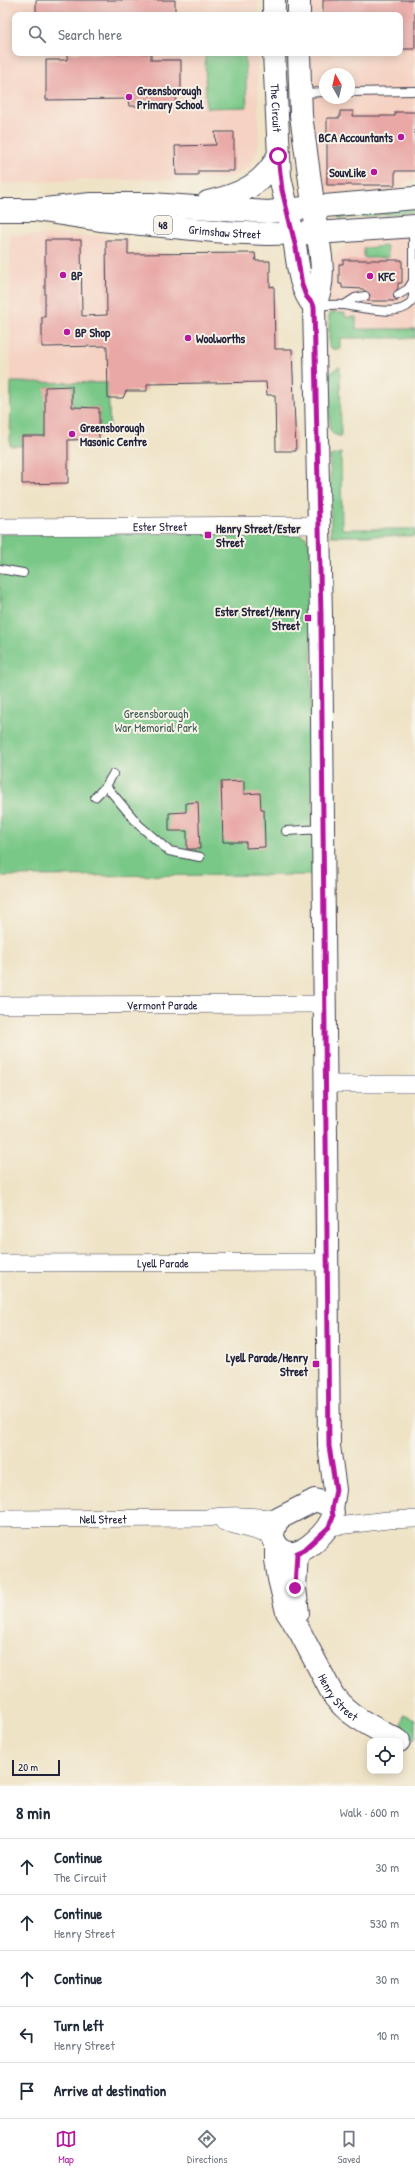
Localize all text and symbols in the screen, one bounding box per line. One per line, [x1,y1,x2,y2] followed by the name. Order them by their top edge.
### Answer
[12,12,403,56] search box
[26,23,48,45] icon: search
[58,24,122,45] text: Search here
[319,68,355,104] north arrow
[137,82,204,114] place label: Greensborough Primary School
[267,83,286,133] street label: The Circuit
[124,92,134,102] marker: Greensborough Primary School
[318,129,393,146] place label: BCA Accountants
[396,132,406,142] marker: BCA Accountants
[269,147,287,165] route start
[329,164,366,181] place label: SouvLike
[369,167,379,177] marker: SouvLike
[154,216,172,234] road number: 48
[188,220,262,242] street label: Grimshaw Street
[71,267,83,284] place label: BP
[378,268,396,285] place label: KFC
[58,270,68,280] marker: BP
[365,271,375,281] marker: KFC
[75,324,111,342] place label: BP Shop
[62,327,72,337] marker: BP Shop
[196,330,245,347] place label: Woolworths
[183,333,193,343] marker: Woolworths
[80,419,147,450] place label: Greensborough Masonic Centre
[67,429,77,439] marker: Greensborough Masonic Centre
[133,517,188,535] street label: Ester Street
[216,520,301,551] place label: Henry Street/Ester Street
[203,530,213,540] marker: Henry Street/Ester Street
[215,603,301,634] place label: Ester Street/Henry Street
[303,613,313,623] marker: Ester Street/Henry Street
[115,705,197,736] park label: Greensborough War Memorial Park
[127,996,198,1013] street label: Vermont Parade
[137,1254,189,1271] street label: Lyell Parade
[226,1349,309,1380] place label: Lyell Parade/Henry Street
[311,1359,321,1369] marker: Lyell Parade/Henry Street
[79,1510,127,1527] street label: Nell Street
[286,1579,304,1597] route end
[315,1670,363,1725] street label: Henry Street
[367,1738,403,1774] map controls
[367,1738,403,1774] button: locate
[12,1758,60,1777] scale bar
[18,1760,38,1774] text: 20 m
[16,1801,50,1824] text: 8 min
[340,1803,399,1821] text: Walk · 600 m
[54,1847,102,1868] text: Continue
[16,1856,38,1878] icon: ahead
[376,1858,399,1876] text: 30 m
[54,1868,106,1886] text: The Circuit
[54,1903,102,1924] text: Continue
[16,1912,38,1934] icon: ahead
[370,1914,399,1932] text: 530 m
[54,1924,115,1942] text: Henry Street
[16,1968,38,1990] icon: ahead
[54,1968,102,1989] text: Continue
[376,1970,399,1988] text: 30 m
[54,2015,104,2036] text: Turn left
[16,2024,38,2046] icon: left
[377,2026,399,2044] text: 10 m
[54,2036,115,2054] text: Henry Street
[16,2080,38,2102] icon: arrive
[54,2080,166,2101] text: Arrive at destination
[55,2128,77,2166] tab: Map
[187,2128,228,2166] tab: Directions
[338,2128,360,2166] tab: Saved

